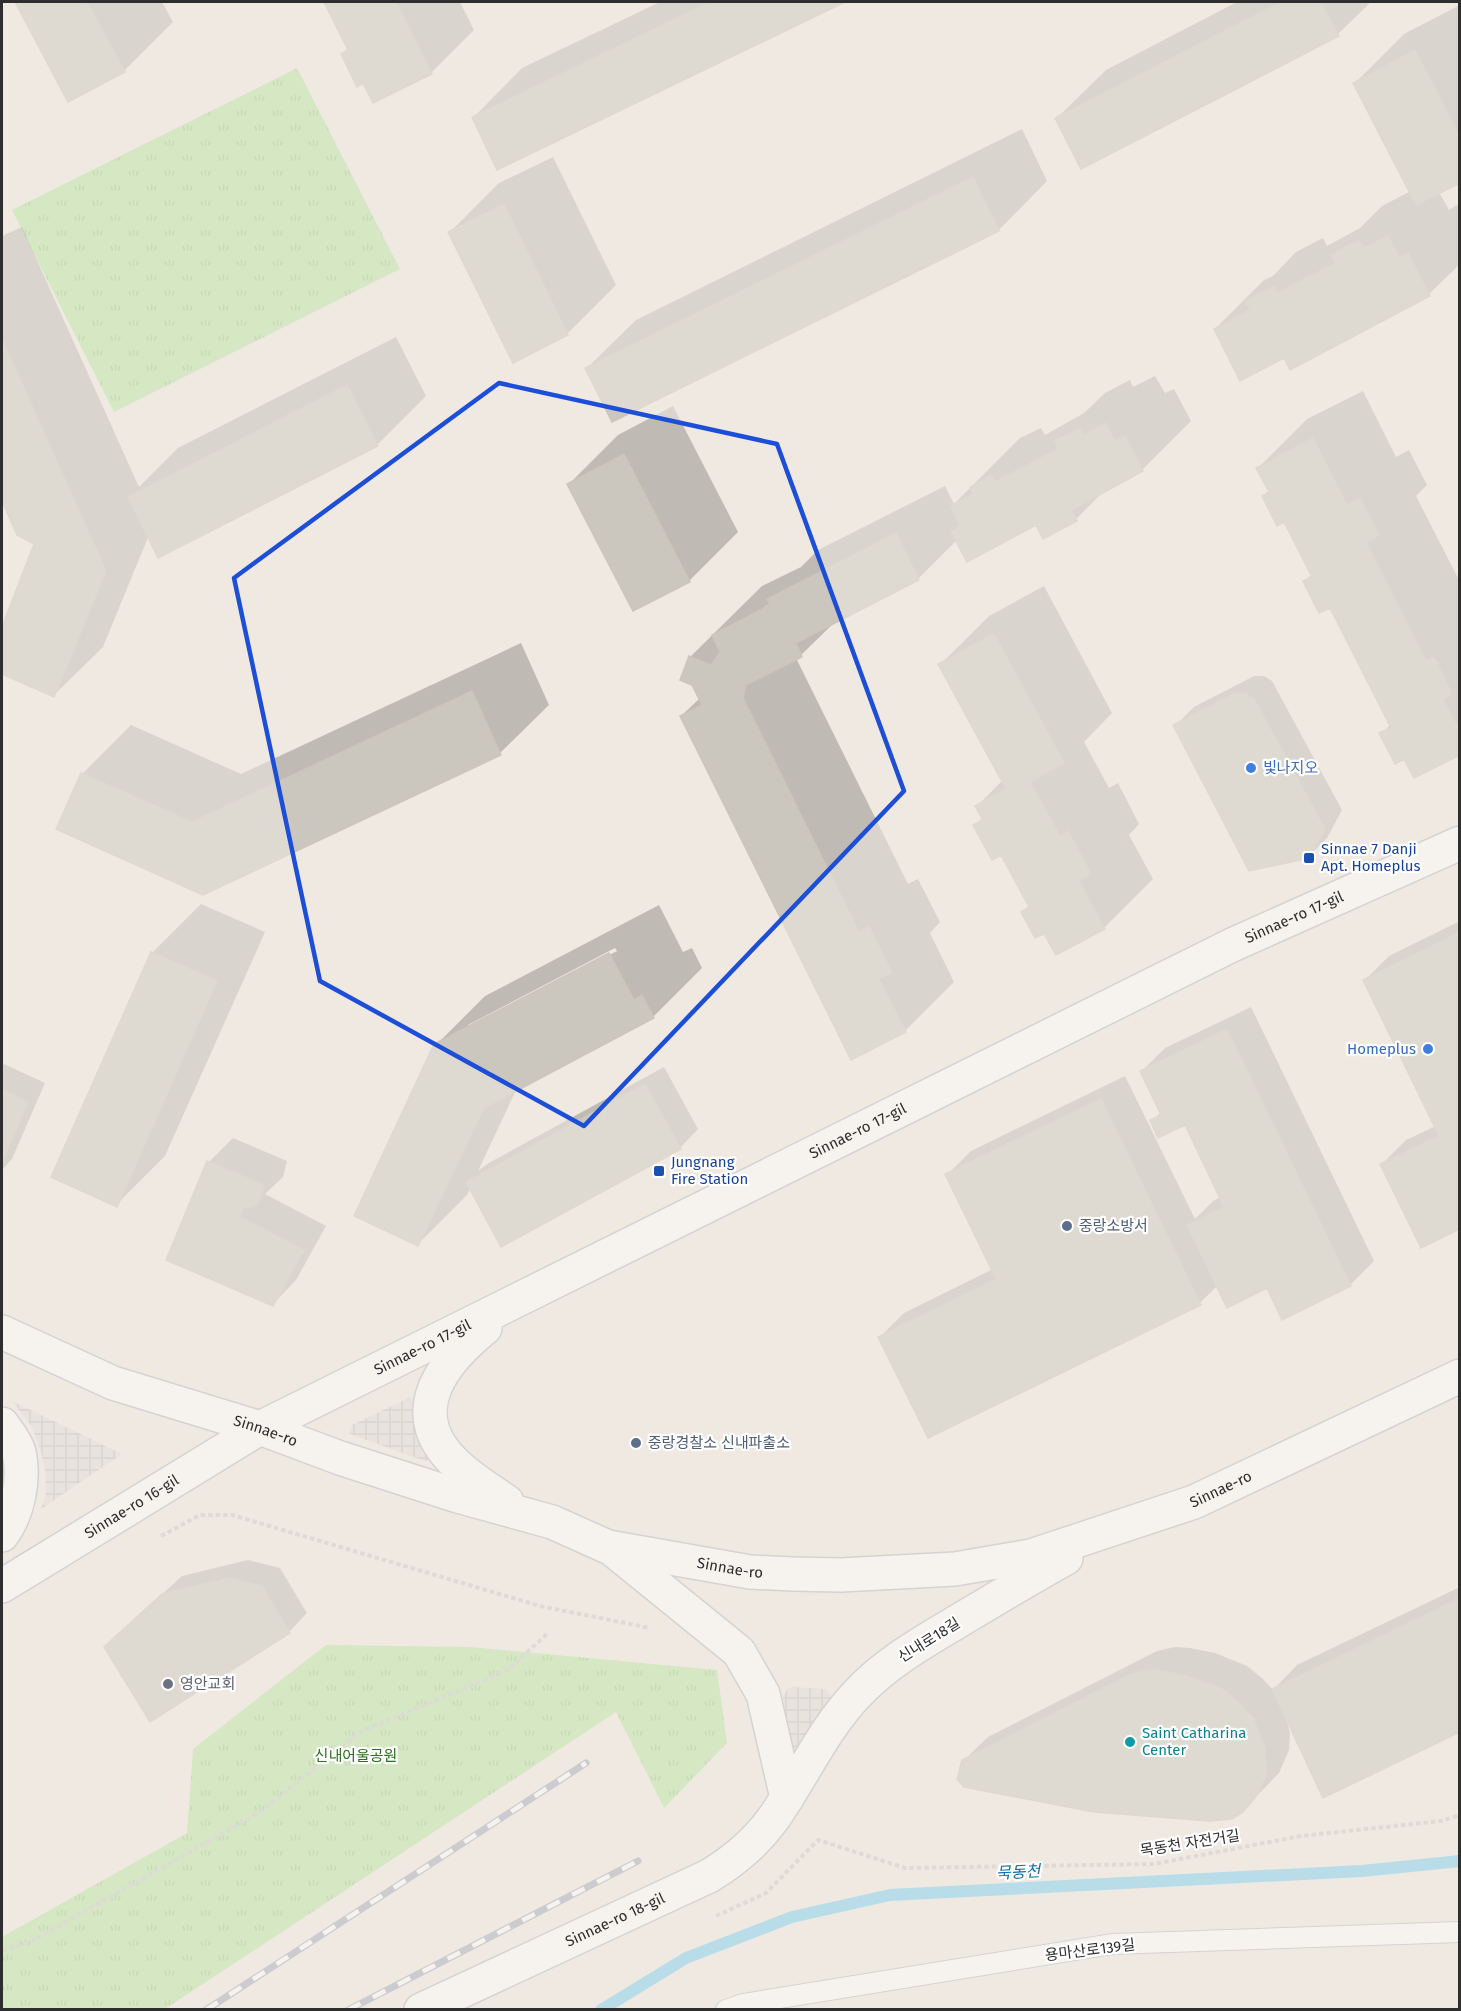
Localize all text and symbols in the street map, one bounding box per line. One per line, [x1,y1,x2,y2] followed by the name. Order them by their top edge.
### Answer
[1263,759,1318,777] place label: 빛나지오
[1244,761,1258,775] marker: 빛나지오
[1321,840,1421,875] place label: Sinnae 7 Danji Apt. Homeplus
[1302,851,1316,865] marker: Sinnae 7 Danji Apt. Homeplus
[1242,887,1347,947] street label: Sinnae-ro 17-gil
[1347,1040,1416,1058] place label: Homeplus
[1421,1042,1435,1056] marker: Homeplus
[806,1099,910,1163] street label: Sinnae-ro 17-gil
[671,1153,748,1188] place label: Jungnang Fire Station
[652,1164,666,1178] marker: Jungnang Fire Station
[1079,1217,1148,1235] place label: 중랑소방서
[1060,1219,1074,1233] marker: 중랑소방서
[371,1315,475,1379] street label: Sinnae-ro 17-gil
[231,1411,300,1450] street label: Sinnae-ro
[648,1434,790,1452] place label: 중랑경찰소 신내파출소
[629,1436,643,1450] marker: 중랑경찰소 신내파출소
[1187,1467,1255,1512] street label: Sinnae-ro
[81,1471,183,1542] street label: Sinnae-ro 16-gil
[696,1554,763,1582] street label: Sinnae-ro
[895,1614,963,1666] street label: 신내로18길
[180,1675,235,1693] place label: 영안교회
[161,1677,175,1691] marker: 영안교회
[1142,1724,1247,1759] place label: Saint Catharina Center
[1123,1735,1137,1749] marker: Saint Catharina Center
[315,1747,397,1765] park label: 신내어울공원
[1139,1826,1241,1860] street label: 목동천 자전거길
[995,1861,1043,1883] water label: 묵동천
[562,1889,668,1951] street label: Sinnae-ro 18-gil
[1044,1936,1136,1964] street label: 용마산로139길

